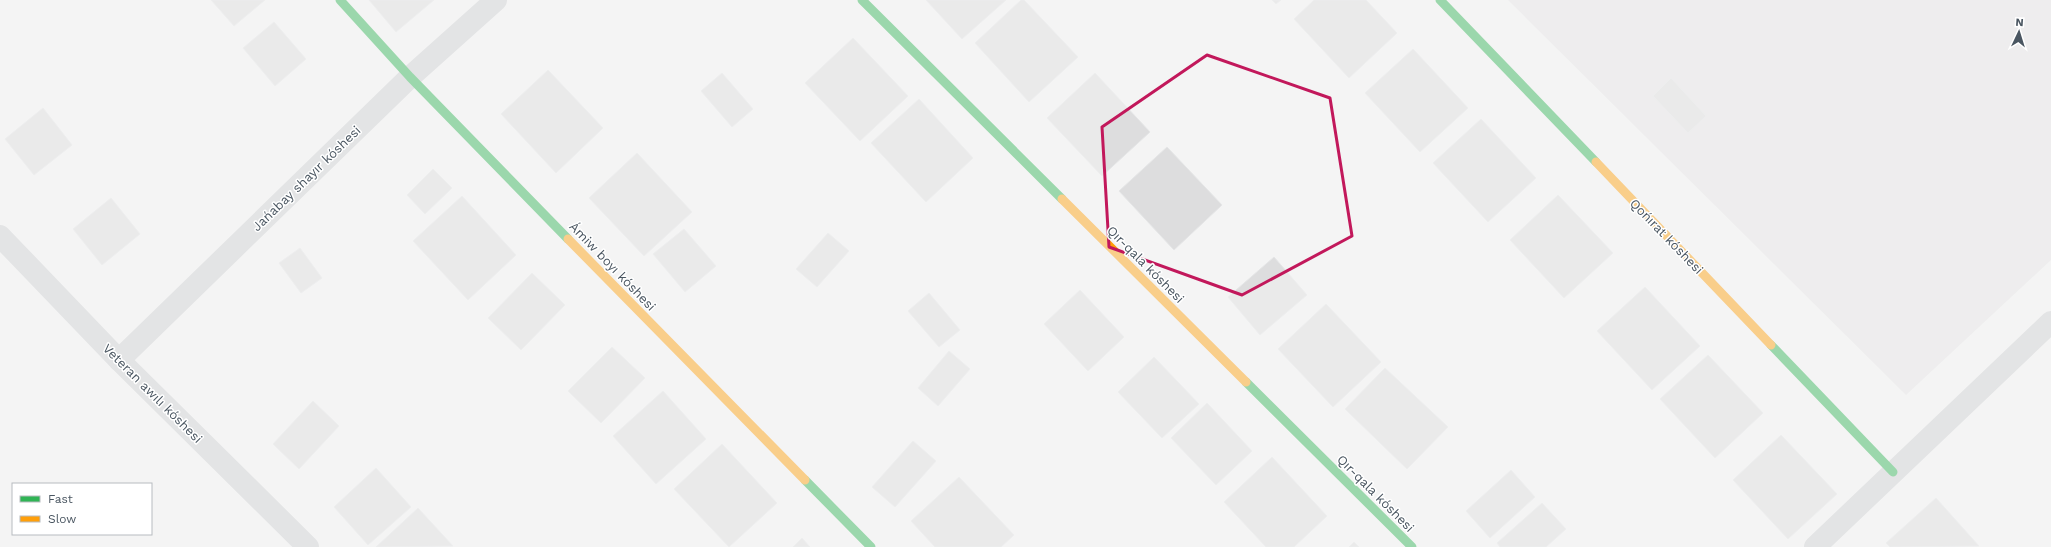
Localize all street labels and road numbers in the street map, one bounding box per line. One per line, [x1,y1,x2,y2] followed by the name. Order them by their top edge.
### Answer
[249,123,364,234] street label: Jańabay shayır kóshesi
[1627,196,1706,277] street label: Qońırat kóshesi
[566,218,660,314] street label: Ámiw boyı kóshesi
[1104,223,1187,306] street label: Qır-qala kóshesi
[100,341,205,446] street label: Veteran awılı kóshesi
[1334,452,1417,535] street label: Qır-qala kóshesi

